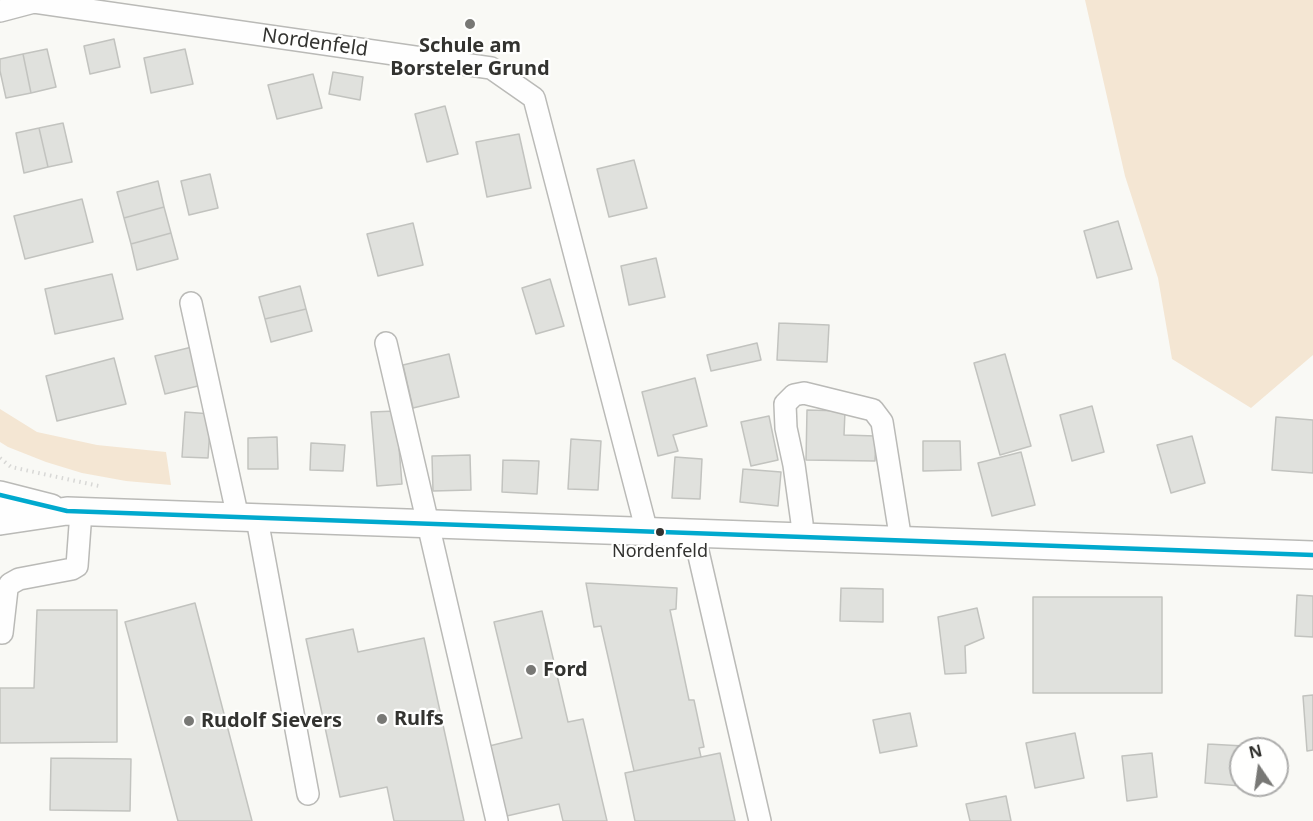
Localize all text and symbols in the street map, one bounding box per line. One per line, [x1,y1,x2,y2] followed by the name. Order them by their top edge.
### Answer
[463,17,477,31] marker: Schule am Borsteler Grund
[260,24,370,62] street label: Nordenfeld
[390,34,550,81] place label: Schule am Borsteler Grund
[654,526,666,538] marker: Nordenfeld
[612,541,708,563] place label: Nordenfeld
[543,658,588,682] place label: Ford
[524,663,538,677] marker: Ford
[394,707,444,731] place label: Rulfs
[201,709,342,733] place label: Rudolf Sievers
[375,712,389,726] marker: Rulfs
[182,714,196,728] marker: Rudolf Sievers
[1229,737,1289,797] north arrow
[1247,739,1264,764] text: N

